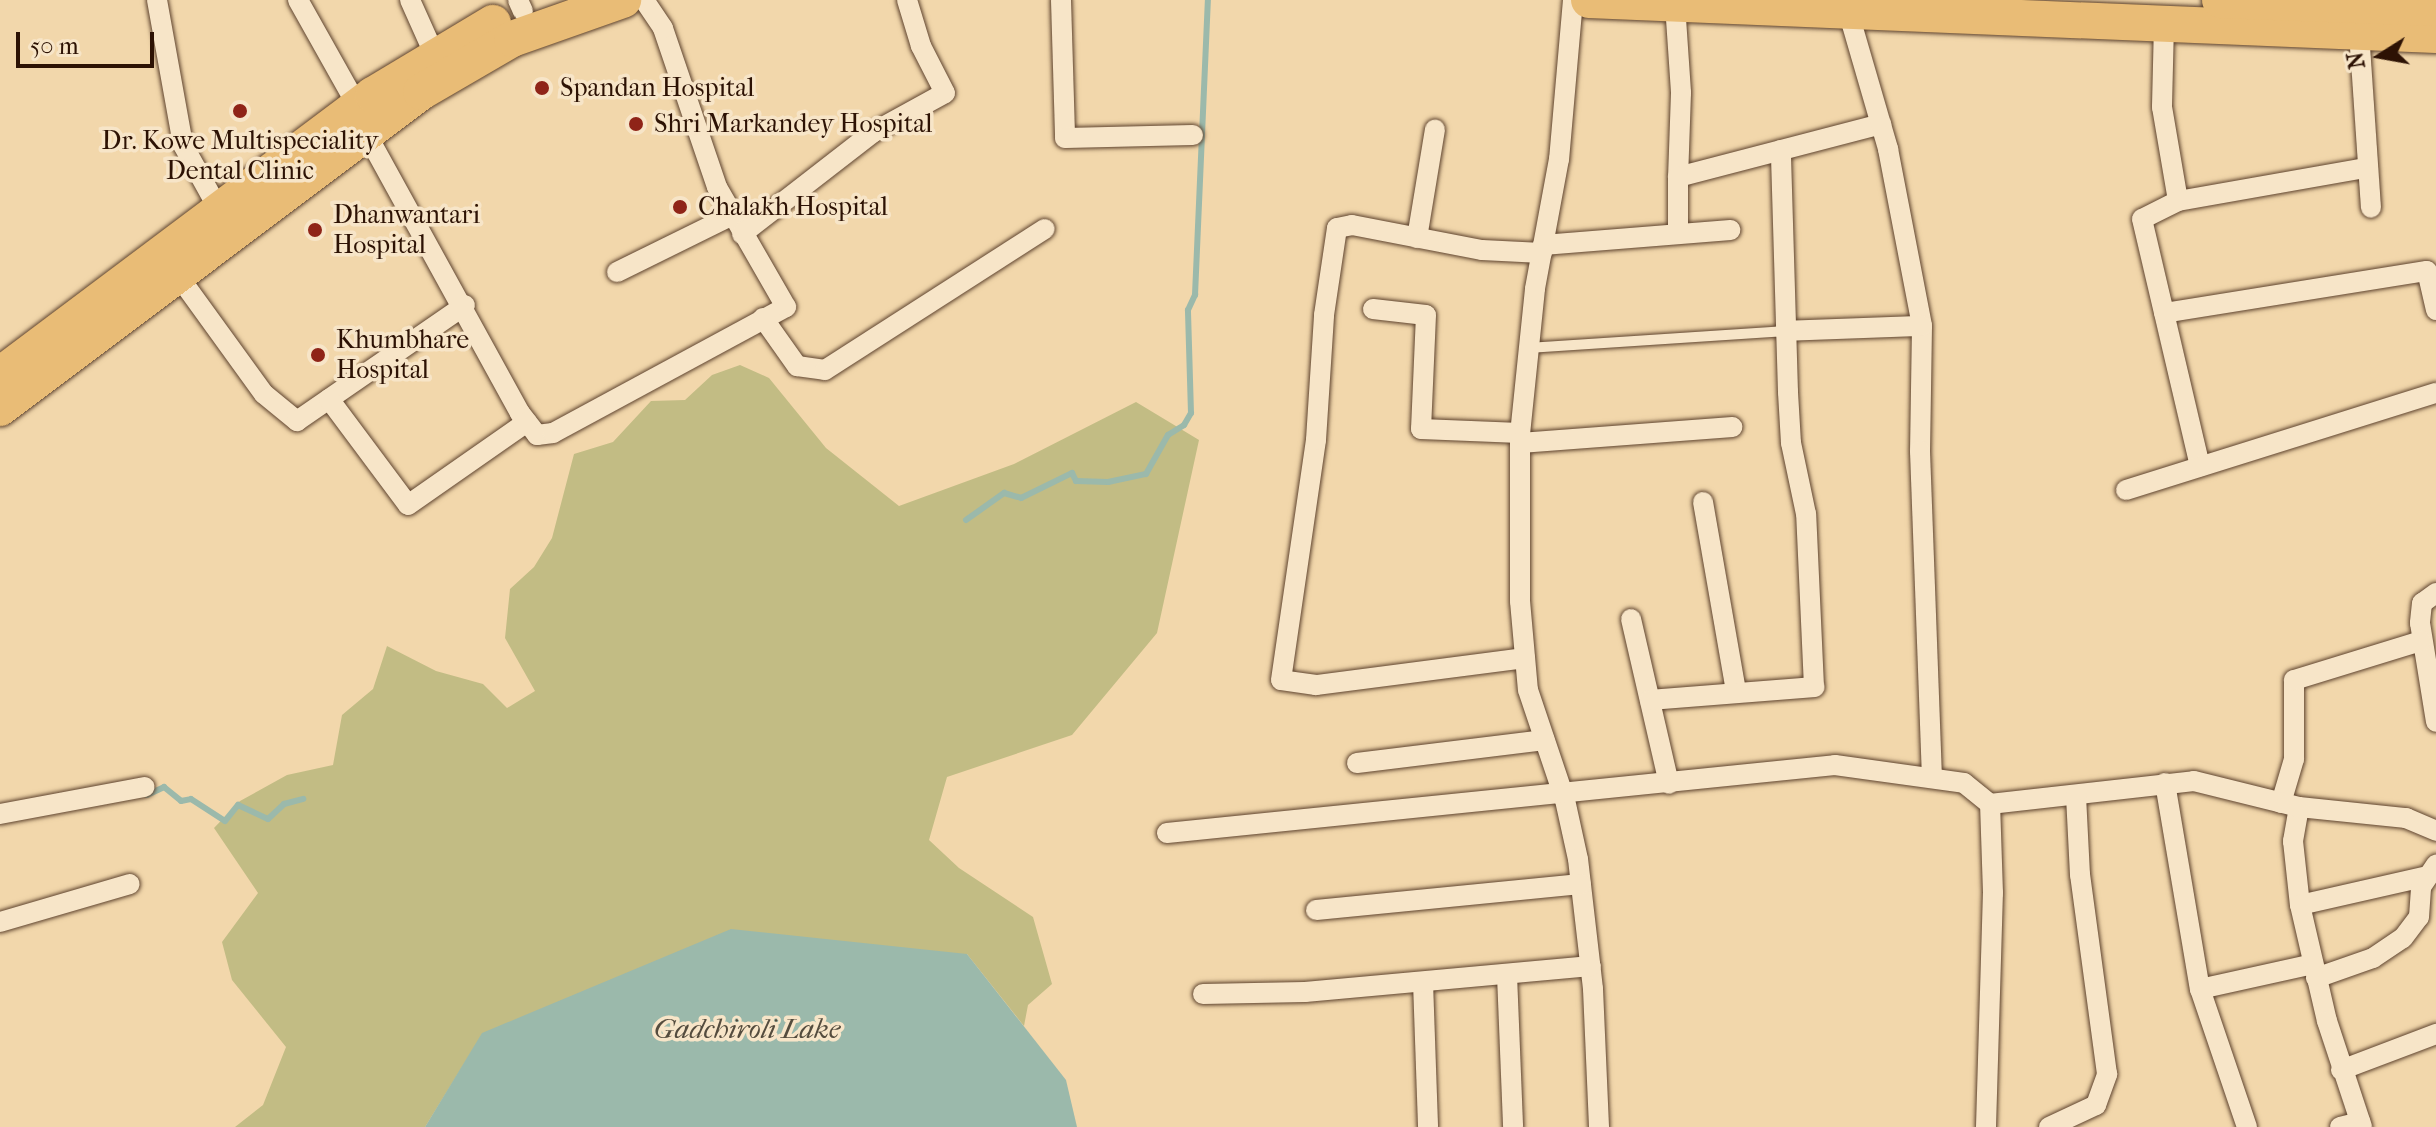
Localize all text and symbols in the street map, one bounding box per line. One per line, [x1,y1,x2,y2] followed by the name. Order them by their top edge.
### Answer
[20,16,158,66] scale bar
[2340,16,2420,96] north arrow
[30,32,79,60] text: 50 m
[2342,50,2371,71] text: N
[560,72,754,104] place label: Spandan Hospital
[531,77,553,99] marker: Spandan Hospital
[229,100,251,122] marker: Dr. Kowe Multispeciality Dental Clinic
[654,108,932,140] place label: Shri Markandey Hospital
[625,113,647,135] marker: Shri Markandey Hospital
[102,125,378,186] place label: Dr. Kowe Multispeciality Dental Clinic
[698,191,888,223] place label: Chalakh Hospital
[669,196,691,218] marker: Chalakh Hospital
[333,199,480,260] place label: Dhanwantari Hospital
[304,219,326,241] marker: Dhanwantari Hospital
[336,324,469,386] place label: Khumbhare Hospital
[307,344,329,366] marker: Khumbhare Hospital
[654,1012,840,1046] water label: Gadchiroli Lake

